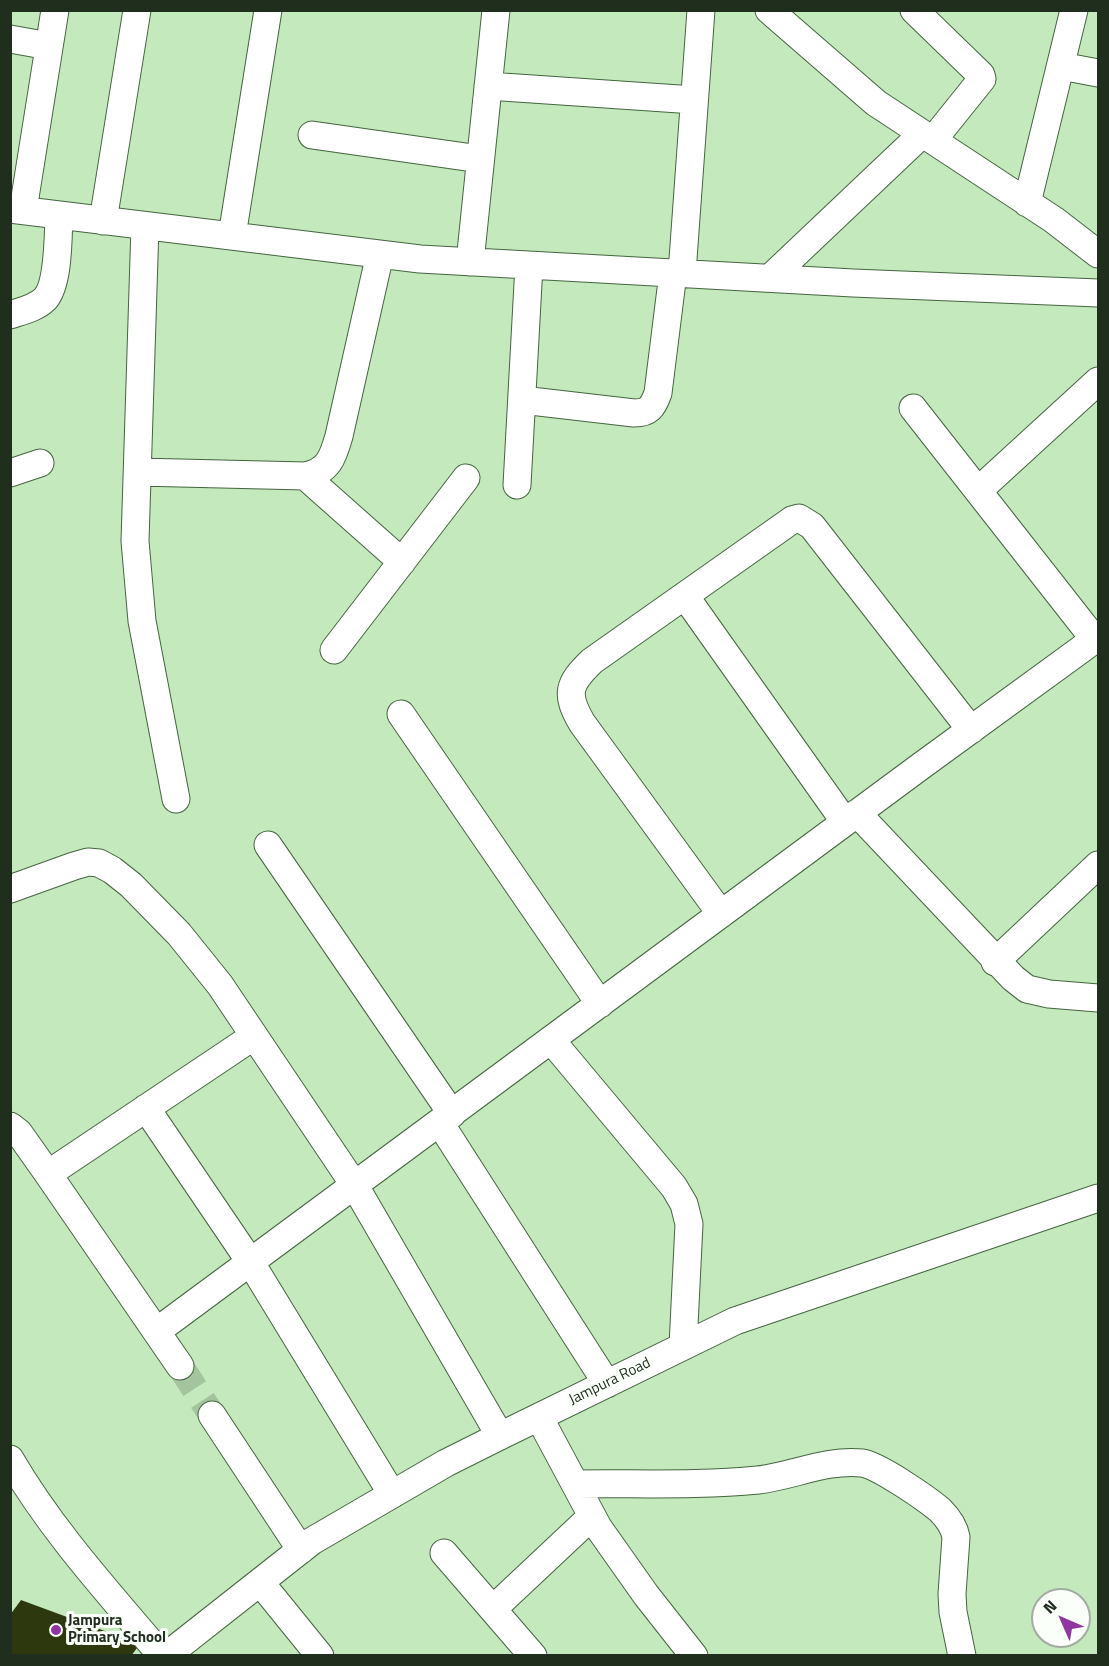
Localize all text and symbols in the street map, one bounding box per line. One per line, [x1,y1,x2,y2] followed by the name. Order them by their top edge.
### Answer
[566,1354,654,1410] street label: Jampura Road
[1031,1588,1091,1648] north arrow
[1037,1594,1062,1619] text: N
[68,1612,166,1647] place label: Jampura Primary School
[49,1623,63,1637] marker: Jampura Primary School

